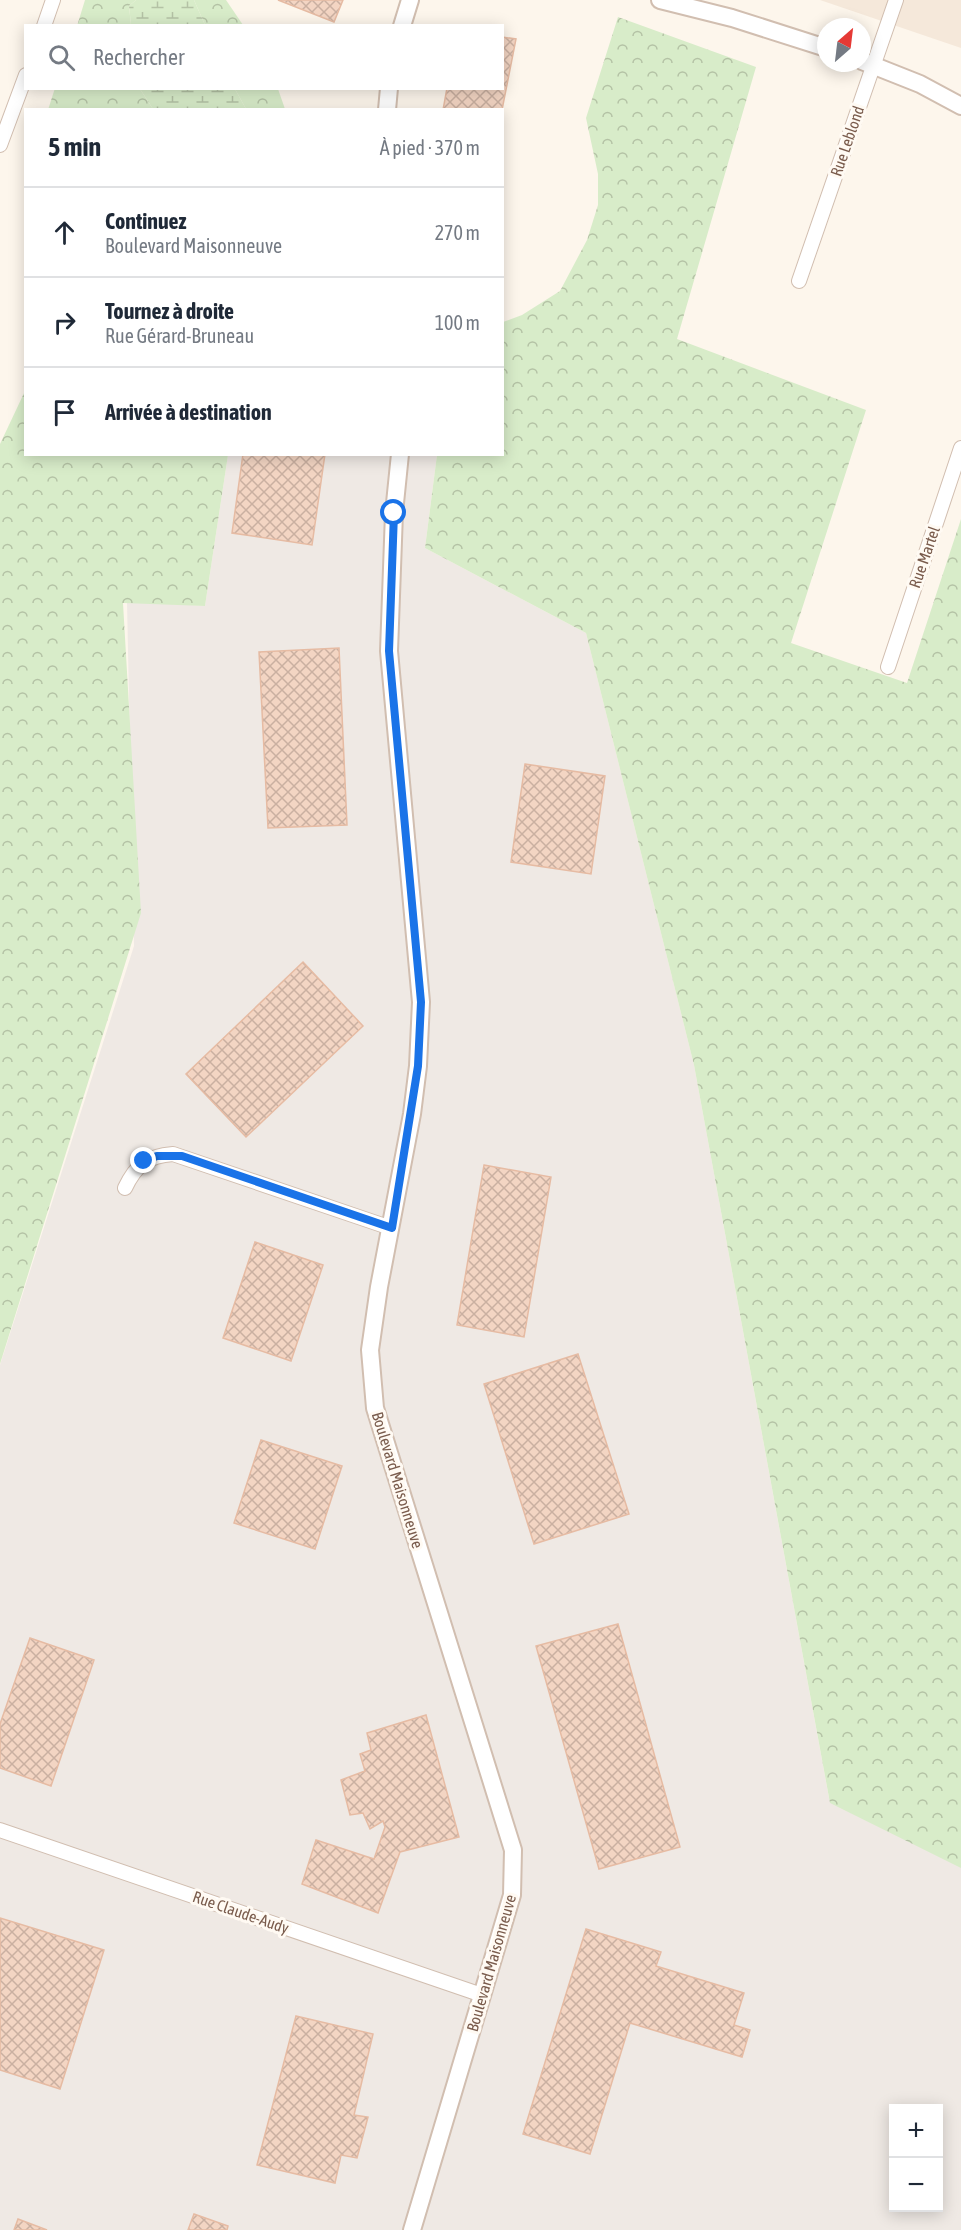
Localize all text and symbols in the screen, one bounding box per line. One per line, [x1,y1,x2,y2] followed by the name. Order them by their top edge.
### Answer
[817,18,871,72] north arrow
[24,24,504,90] search box
[45,41,78,74] icon: search
[93,44,184,70] text: Rechercher
[827,103,867,179] street label: Rue Leblond
[48,132,101,162] text: 5 min
[380,136,480,159] text: À pied · 370 m
[105,208,187,234] text: Continuez
[48,216,81,249] icon: ahead
[435,221,480,244] text: 270 m
[105,234,282,257] text: Boulevard Maisonneuve
[105,298,234,324] text: Tournez à droite
[48,306,81,339] icon: right
[435,311,480,334] text: 100 m
[105,324,254,347] text: Rue Gérard-Bruneau
[48,396,81,429] icon: arrive
[105,399,272,425] text: Arrivée à destination
[380,499,406,525] route start
[905,523,943,590] street label: Rue Martel
[130,1147,156,1173] route end
[369,1410,427,1550] street label: Boulevard Maisonneuve
[190,1887,292,1938] street label: Rue Claude-Audy
[463,1892,519,2034] street label: Boulevard Maisonneuve
[889,2104,943,2212] map controls
[889,2104,943,2158] button: +
[889,2158,943,2212] button: −

